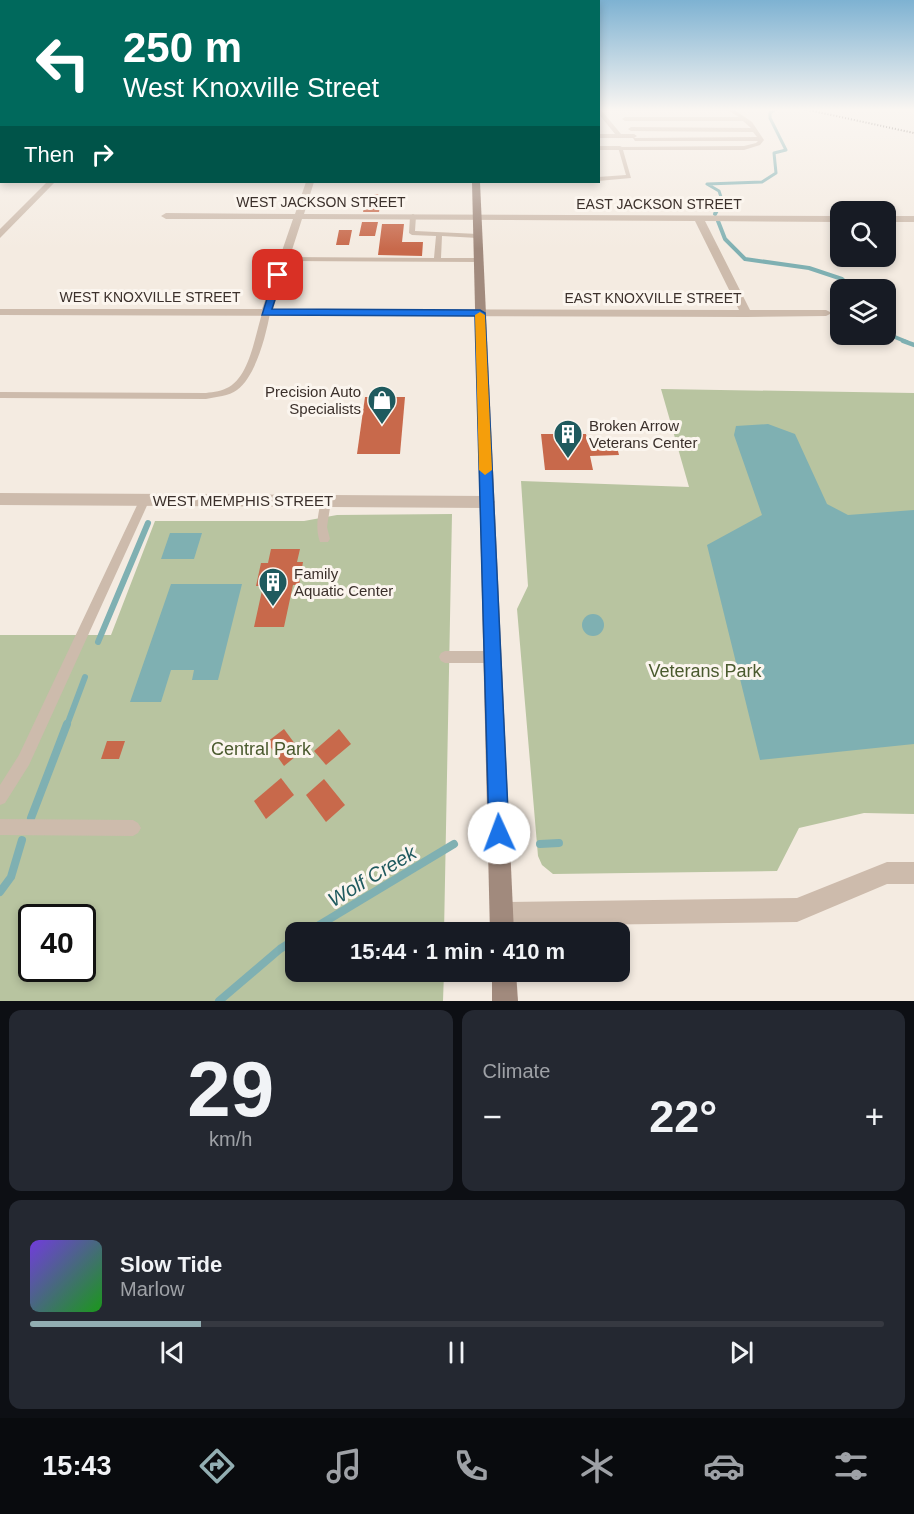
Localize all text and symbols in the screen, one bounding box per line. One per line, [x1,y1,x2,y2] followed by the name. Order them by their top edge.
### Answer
[24,24,102,102] icon: left
[123,24,242,71] text: 250 m
[123,73,379,103] text: West Knoxville Street
[86,138,119,171] icon: right
[24,142,74,167] text: Then
[236,194,406,210] street label: WEST JACKSON STREET
[576,196,742,212] street label: EAST JACKSON STREET
[830,201,896,345] map controls
[830,201,896,267] button: search
[252,249,303,300] pin
[261,258,294,291] icon: arrive
[830,279,896,345] button: layers
[59,289,241,305] street label: WEST KNOXVILLE STREET
[564,290,742,306] street label: EAST KNOXVILLE STREET
[265,383,361,417] place label: Precision Auto Specialists
[366,384,398,426] shop icon: Precision Auto Specialists
[589,417,697,451] place label: Broken Arrow Veterans Center
[552,418,584,460] building icon: Broken Arrow Veterans Center
[153,492,333,509] street label: WEST MEMPHIS STREET
[294,565,393,599] place label: Family Aquatic Center
[257,566,289,608] building icon: Family Aquatic Center
[648,661,763,681] park label: Veterans Park
[211,739,312,759] park label: Central Park
[467,801,531,865] position arrow
[324,841,421,911] water label: Wolf Creek
[18,904,96,982] speed limit sign: 40
[350,939,565,964] text: 15:44 · 1 min · 410 m
[187,1045,274,1133] text: 29
[483,1060,550,1082] text: Climate
[649,1091,717,1142] text: 22°
[483,1098,502,1135] text: −
[865,1098,884,1135] text: +
[209,1128,252,1150] text: km/h
[120,1252,222,1277] text: Slow Tide
[120,1278,184,1300] text: Marlow
[156,1336,189,1369] icon: previous
[440,1336,473,1369] icon: pause
[725,1336,758,1369] icon: next
[196,1445,238,1487] icon: directions
[323,1445,365,1487] icon: music
[450,1445,492,1487] icon: phone
[576,1445,618,1487] icon: climate
[703,1445,745,1487] icon: car
[830,1445,872,1487] icon: filters
[42,1451,111,1481] text: 15:43

